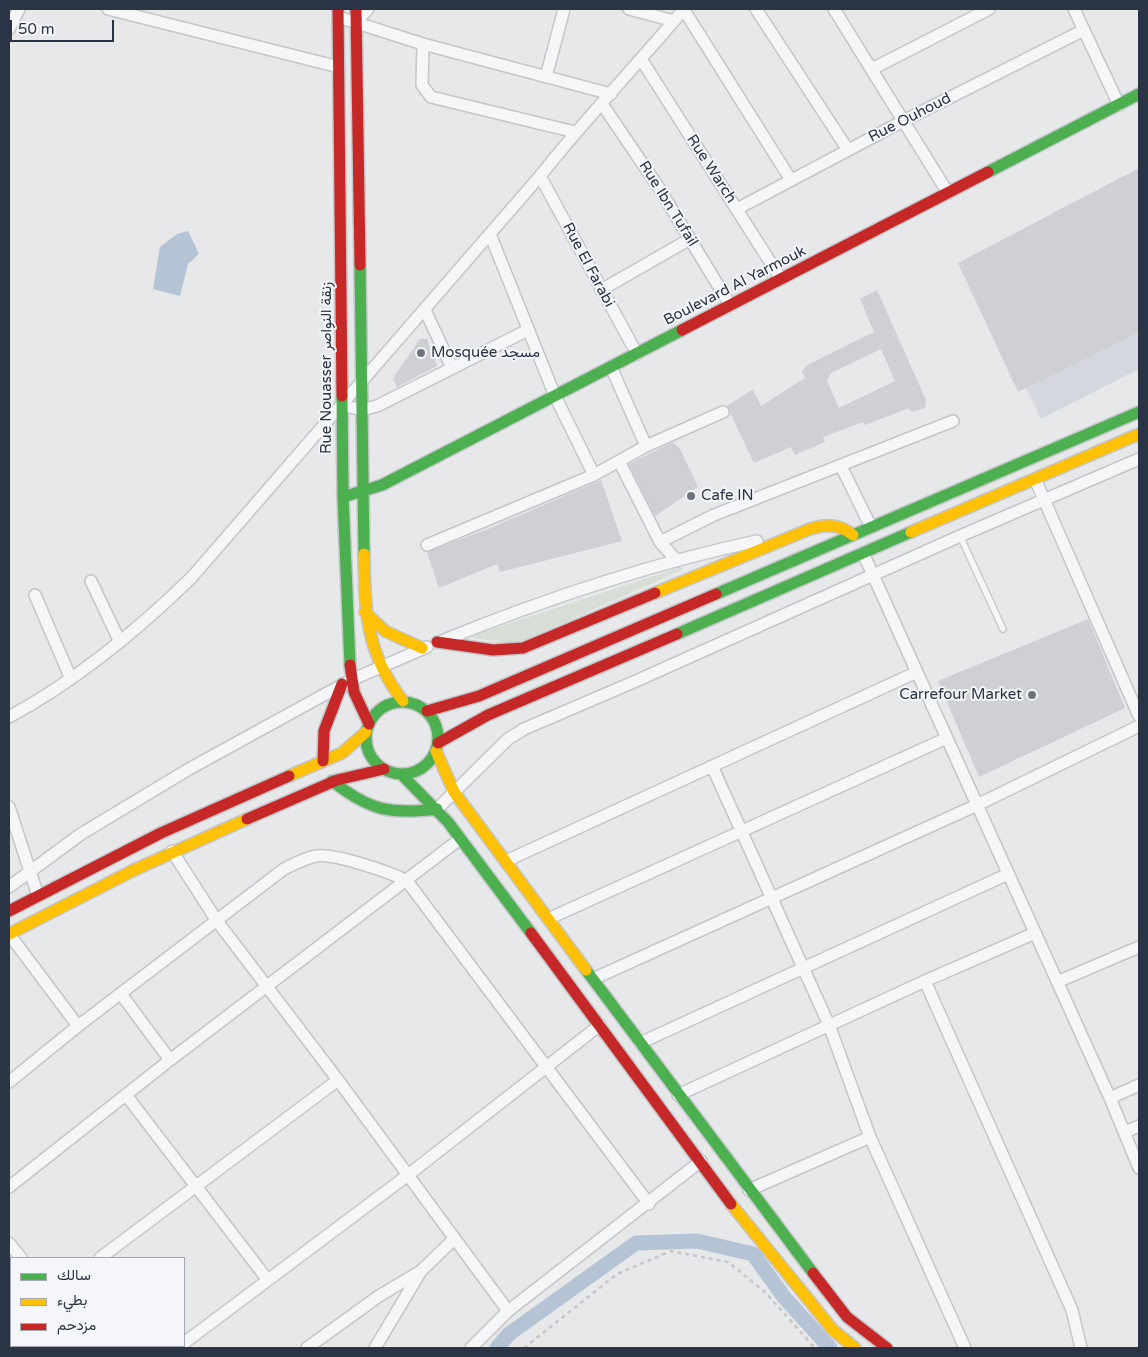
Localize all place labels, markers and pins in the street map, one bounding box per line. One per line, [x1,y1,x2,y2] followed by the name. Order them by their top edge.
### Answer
[431,344,540,362] place label: Mosquée مسجد
[415,347,427,359] marker: Mosquée مسجد
[701,487,754,505] place label: Cafe IN
[685,490,697,502] marker: Cafe IN
[899,686,1022,704] place label: Carrefour Market
[1026,689,1038,701] marker: Carrefour Market

